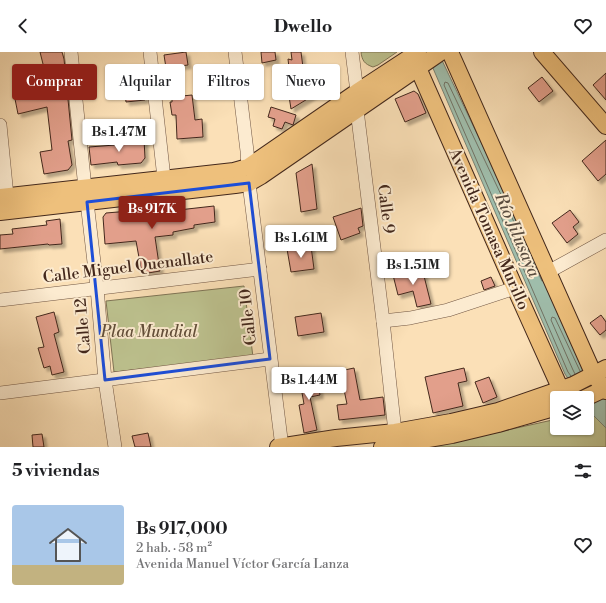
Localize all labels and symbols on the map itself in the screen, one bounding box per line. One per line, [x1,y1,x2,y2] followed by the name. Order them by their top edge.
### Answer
[78,119,160,153] pin: Bs 1.47M
[444,144,534,313] street label: Avenida Tomasa Murillo
[373,183,399,235] street label: Calle 9
[489,188,545,281] water label: Río Jilusaya
[115,196,189,230] pin: Bs 917K
[260,225,342,259] pin: Bs 1.61M
[42,247,214,287] street label: Calle Miguel Quenallate
[372,252,454,286] pin: Bs 1.51M
[235,288,261,346] street label: Calle 10
[71,297,95,355] street label: Calle 12
[100,322,198,342] park label: Plaa Mundial
[268,367,350,401] pin: Bs 1.44M

